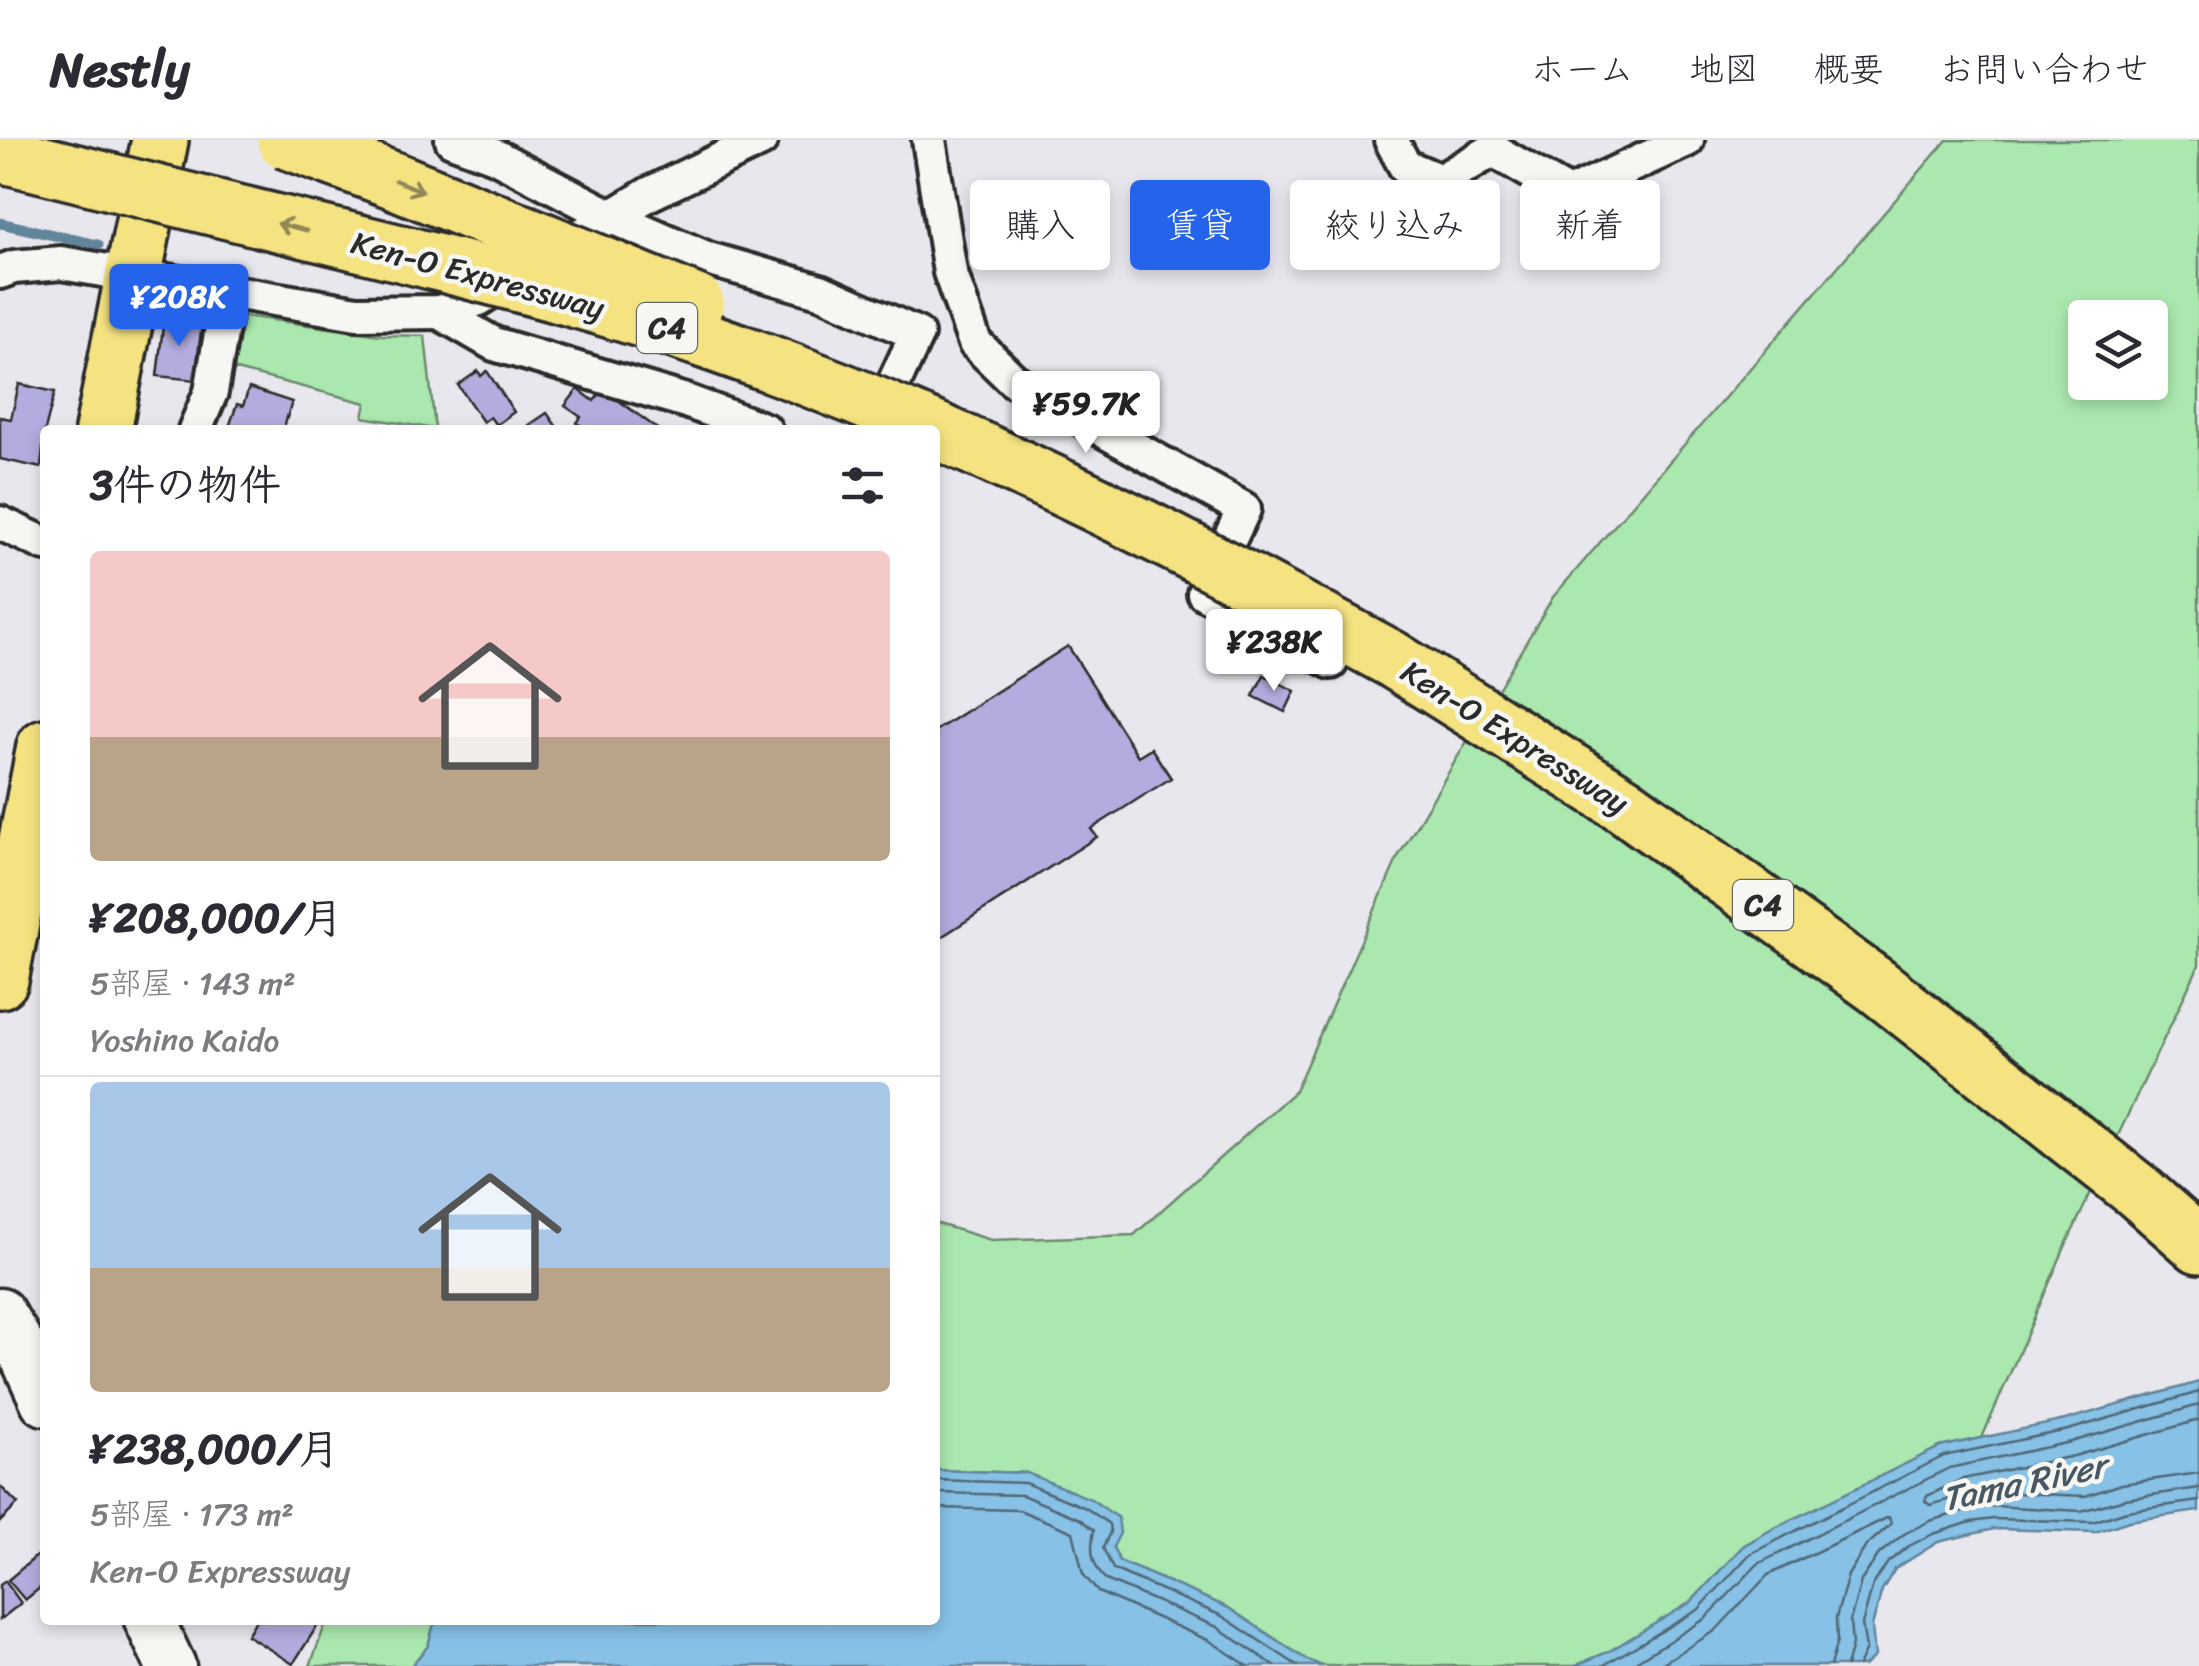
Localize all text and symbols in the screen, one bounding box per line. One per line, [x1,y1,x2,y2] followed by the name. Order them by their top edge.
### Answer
[50,27,190,112] text: Nestly
[1530,38,1634,100] text: ホーム
[1689,38,1759,100] text: 地図
[1814,38,1884,100] text: 概要
[1939,38,2149,100] text: お問い合わせ
[393,179,424,197] one-way arrow
[970,180,1110,270] chip: 購入
[1130,180,1270,270] chip: 賃貸
[1290,180,1500,270] chip: 絞り込み
[1520,180,1660,270] chip: 新着
[345,214,611,337] street label: Ken-O Expressway
[277,217,309,235] one-way arrow
[109,264,249,349] pin: ¥208K
[131,268,227,325] text: ¥208K
[2068,300,2168,400] map controls
[2068,300,2168,400] button: layers
[637,303,697,353] road number: C4
[1005,371,1167,456] pin: ¥59.7K
[1034,375,1138,432] text: ¥59.7K
[90,448,281,522] text: 3件の物件
[835,458,890,513] icon: filters
[1204,609,1344,694] pin: ¥238K
[1228,613,1320,670] text: ¥238K
[400,616,580,796] icon: home
[1389,644,1641,831] street label: Ken-O Expressway
[1733,880,1793,930] road number: C4
[90,881,343,955] text: ¥208,000/月
[90,955,296,1012] text: 5部屋 · 143 m²
[90,1012,279,1069] text: Yoshino Kaido
[400,1147,580,1327] icon: home
[90,1412,340,1486] text: ¥238,000/月
[1936,1433,2118,1530] water label: Tama River
[90,1486,294,1543] text: 5部屋 · 173 m²
[90,1543,350,1600] text: Ken-O Expressway

